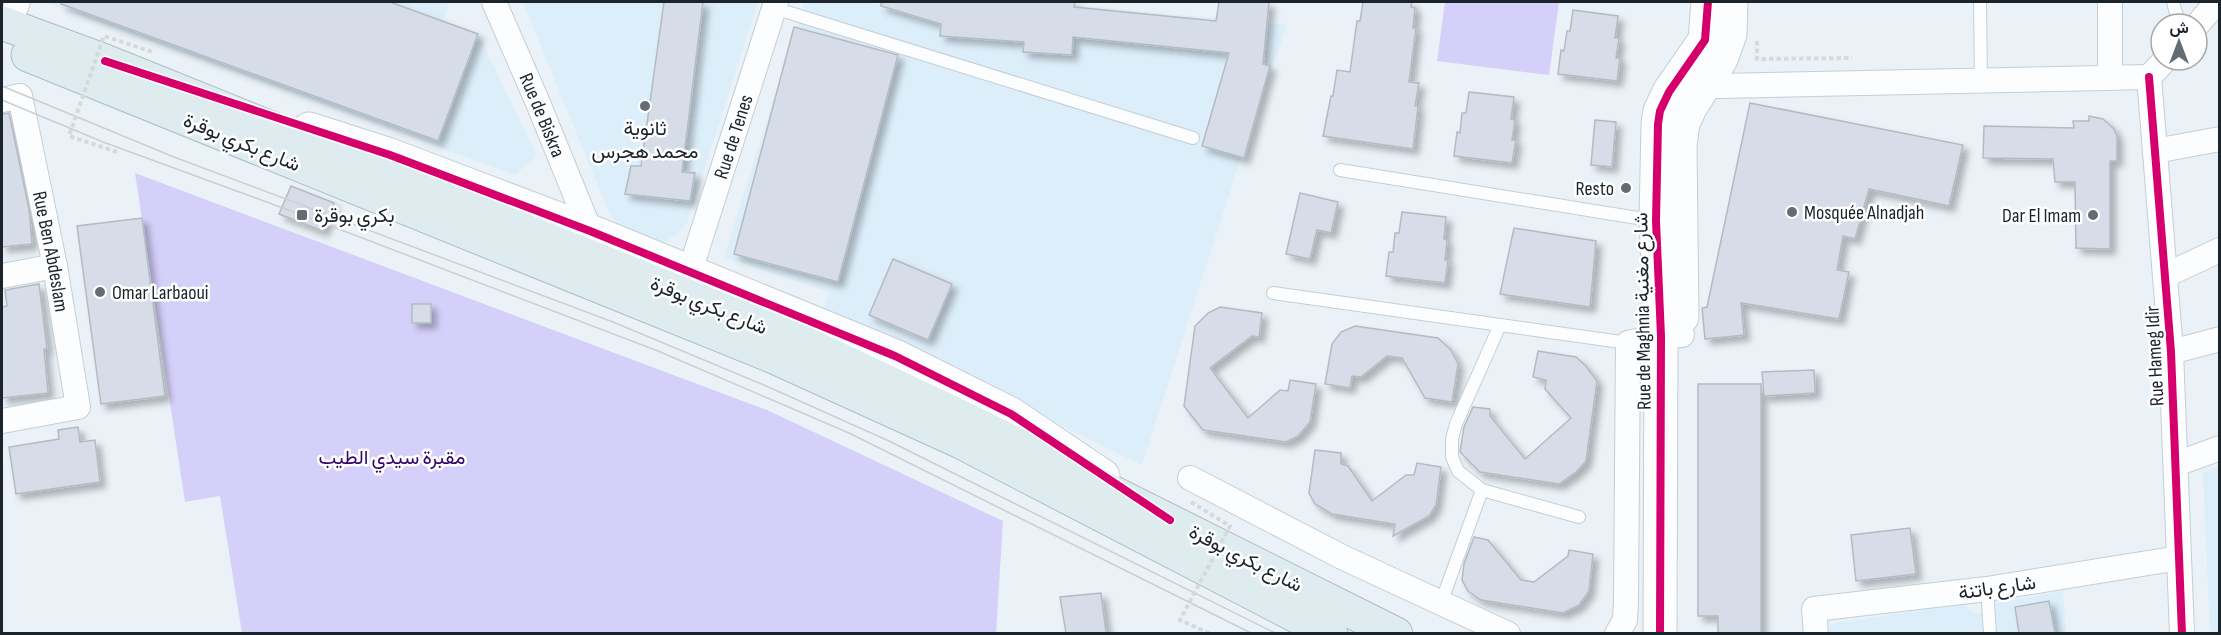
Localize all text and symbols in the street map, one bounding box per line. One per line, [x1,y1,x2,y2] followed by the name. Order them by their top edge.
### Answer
[2149,12,2209,72] north arrow
[2169,19,2189,38] text: ش
[513,70,570,161] street label: Rue de Biskra
[709,92,759,182] street label: Rue de Tenes
[638,99,652,113] marker: ثانوية محمد هجرس
[178,109,304,181] street label: شارع بكري بوقرة
[592,117,698,164] place label: ثانوية محمد هجرس
[1576,177,1614,201] place label: Resto
[1619,181,1633,195] marker: Resto
[27,189,73,314] street label: Rue Ben Abdeslam
[1804,201,1924,225] place label: Mosquée Alnadjah
[314,204,395,232] place label: بكري بوقرة
[2002,204,2081,228] place label: Dar El Imam
[1785,205,1799,219] marker: Mosquée Alnadjah
[295,208,309,222] marker: بكري بوقرة
[2086,208,2100,222] marker: Dar El Imam
[1629,212,1658,410] street label: Rue de Maghnia شارع مغنية
[645,272,771,344] street label: شارع بكري بوقرة
[112,281,209,305] place label: Omar Larbaoui
[93,285,107,299] marker: Omar Larbaoui
[2140,305,2170,407] street label: Rue Hameg Idir
[319,446,465,474] park label: مقبرة سيدي الطيب
[1183,520,1306,601] street label: شارع بكري بوقرة
[1957,571,2038,606] street label: شارع باتنة

